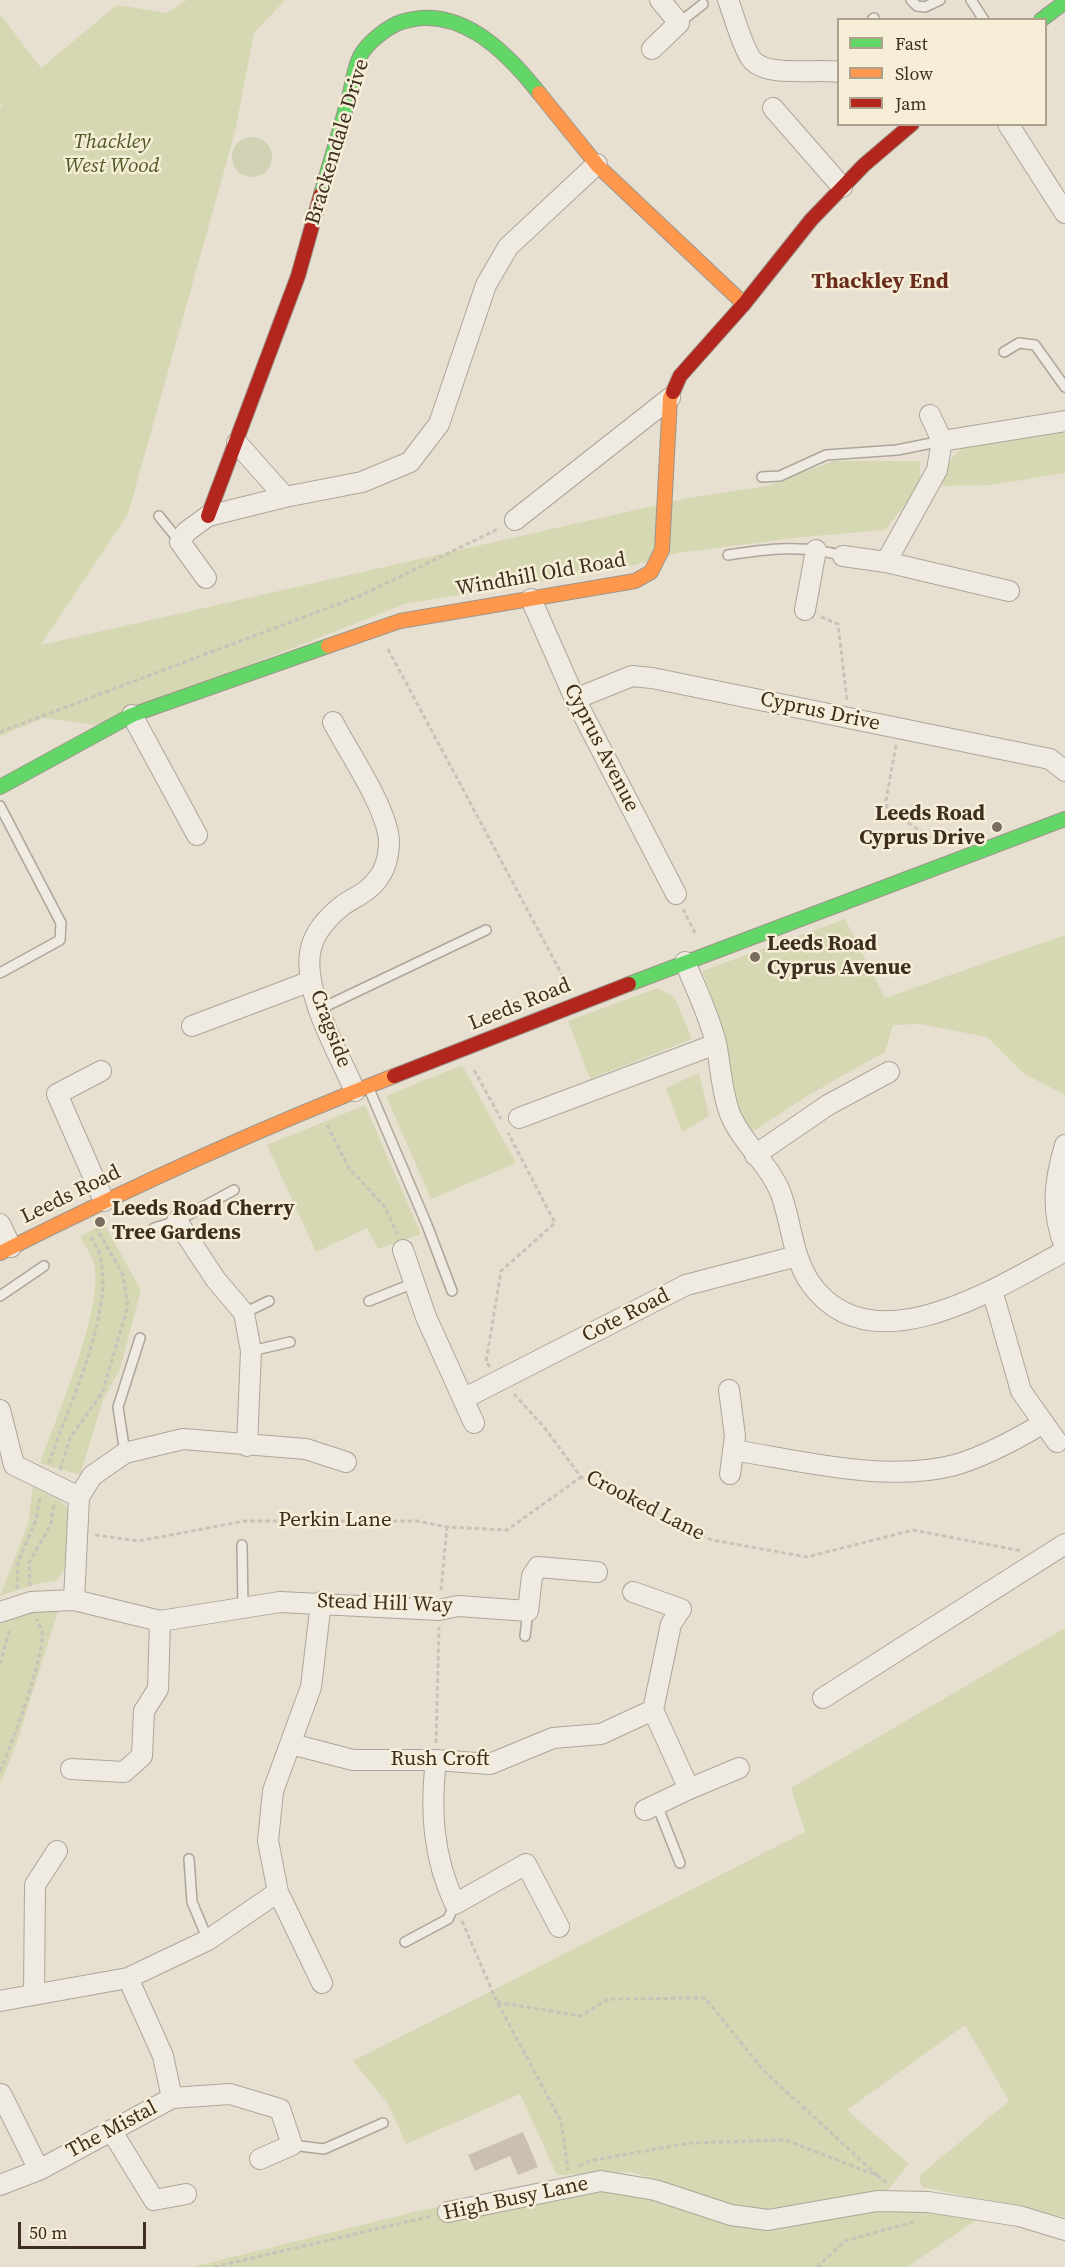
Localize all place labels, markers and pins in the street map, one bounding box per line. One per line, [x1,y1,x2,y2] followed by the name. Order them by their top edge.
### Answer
[859,802,985,852] place label: Leeds Road Cyprus Drive
[990,820,1004,834] marker: Leeds Road Cyprus Drive
[767,932,911,982] place label: Leeds Road Cyprus Avenue
[748,950,762,964] marker: Leeds Road Cyprus Avenue
[112,1197,294,1247] place label: Leeds Road Cherry Tree Gardens
[93,1215,107,1229] marker: Leeds Road Cherry Tree Gardens

